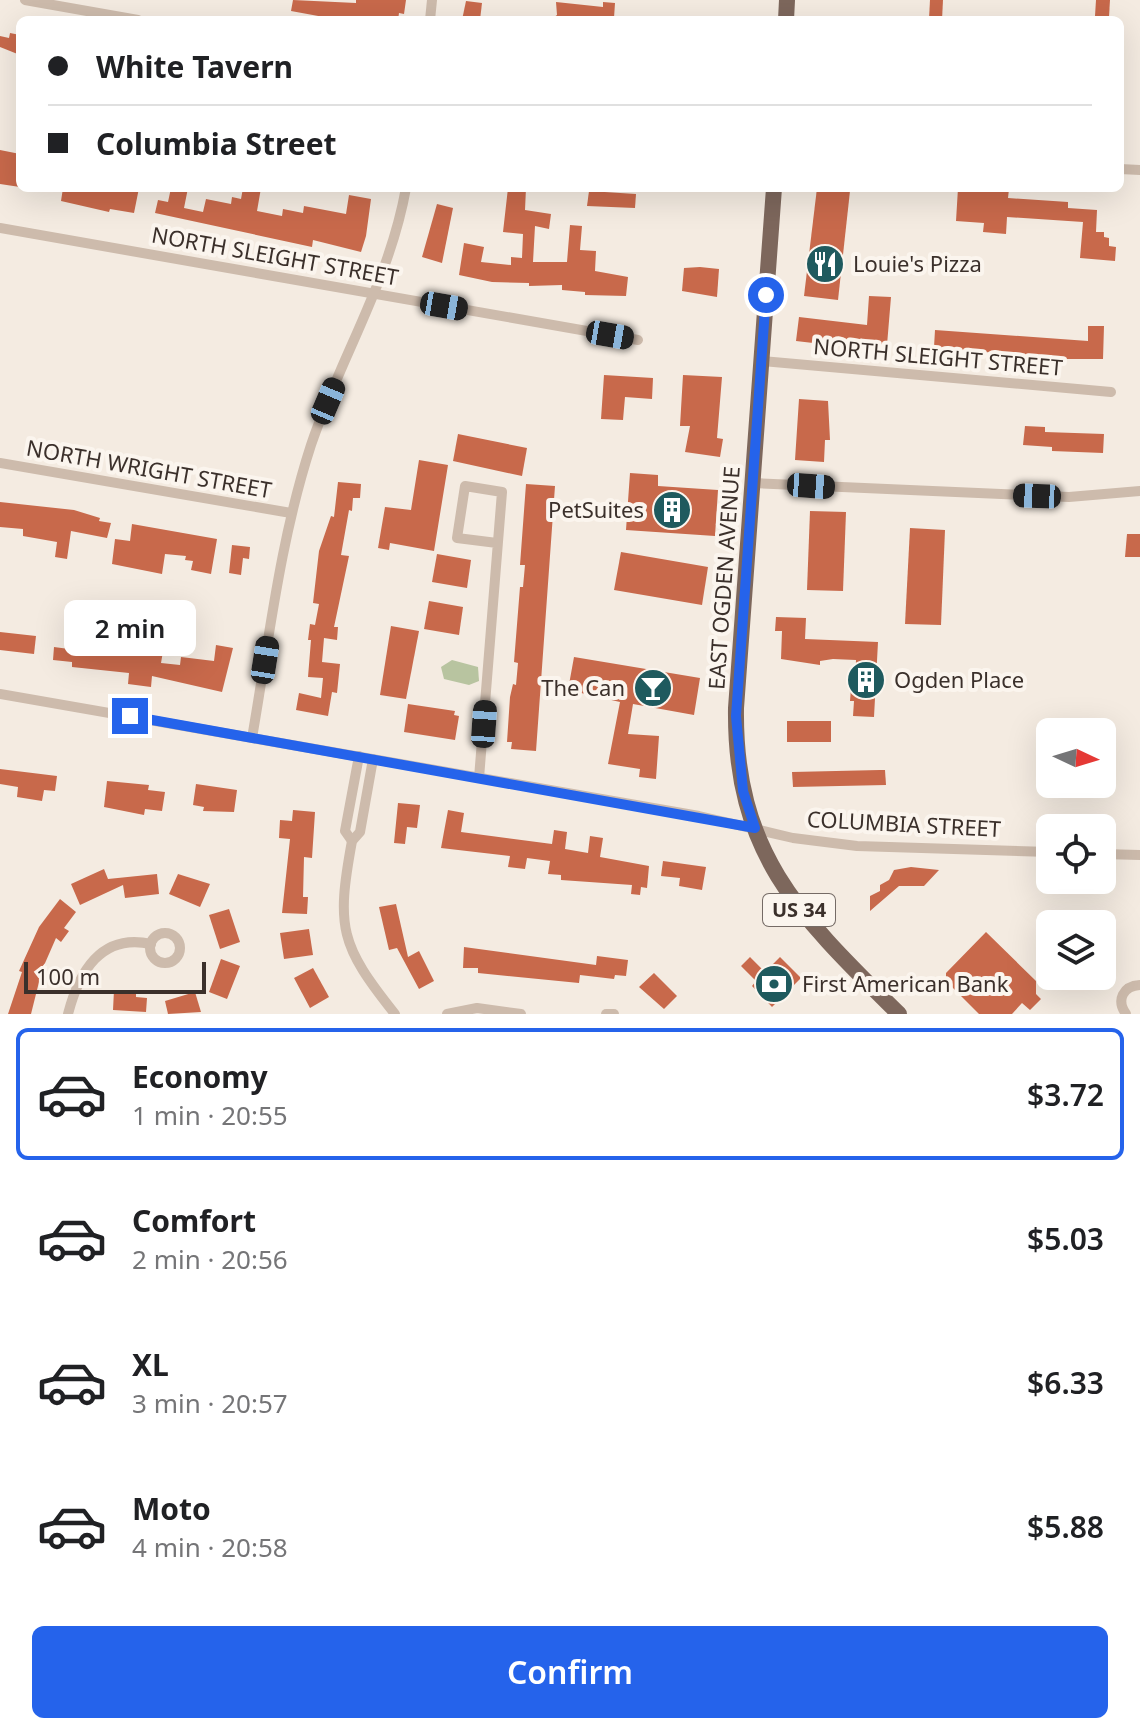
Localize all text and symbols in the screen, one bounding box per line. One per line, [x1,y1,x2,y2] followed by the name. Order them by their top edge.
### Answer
[96,46,293,87] text: White Tavern
[96,123,337,164] text: Columbia Street
[149,219,401,292] street label: NORTH SLEIGHT STREET
[804,243,846,285] restaurant icon: Louie's Pizza
[853,248,982,278] place label: Louie's Pizza
[748,277,784,313] route start
[418,290,470,322] car
[584,319,636,351] car
[812,330,1064,382] street label: NORTH SLEIGHT STREET
[308,374,348,428] car
[24,432,274,504] street label: NORTH WRIGHT STREET
[700,465,746,691] street label: EAST OGDEN AVENUE
[786,472,836,500] car
[1013,483,1061,509] car
[651,489,693,531] building icon: PetSuites
[548,494,644,524] place label: PetSuites
[64,600,196,656] callout: 2 min
[95,610,165,646] text: 2 min
[249,634,281,686] car
[845,659,887,701] building icon: Ogden Place
[894,664,1024,694] place label: Ogden Place
[632,667,674,709] bar icon: The Can
[541,672,625,702] place label: The Can
[112,698,148,734] route end
[470,699,498,749] car
[1036,718,1116,798] north arrow
[1036,718,1116,990] map controls
[806,803,1002,843] street label: COLUMBIA STREET
[1036,814,1116,894] button: locate
[763,894,835,926] road number: US 34
[1036,910,1116,990] button: layers
[24,958,206,994] scale bar
[36,961,100,991] text: 100 m
[753,963,795,1005] bank icon: First American Bank
[802,968,1009,998] place label: First American Bank
[132,1056,268,1097] text: Economy
[36,1058,108,1130] icon: car
[1027,1074,1104,1115] text: $3.72
[132,1097,288,1133] text: 1 min · 20:55
[132,1200,256,1241] text: Comfort
[36,1202,108,1274] icon: car
[1027,1218,1104,1259] text: $5.03
[132,1241,288,1277] text: 2 min · 20:56
[132,1344,169,1385] text: XL
[36,1346,108,1418] icon: car
[1027,1362,1104,1403] text: $6.33
[132,1385,288,1421] text: 3 min · 20:57
[132,1488,211,1529] text: Moto
[36,1490,108,1562] icon: car
[1027,1506,1104,1547] text: $5.88
[132,1529,288,1565] text: 4 min · 20:58
[32,1626,1108,1718] button: Confirm

